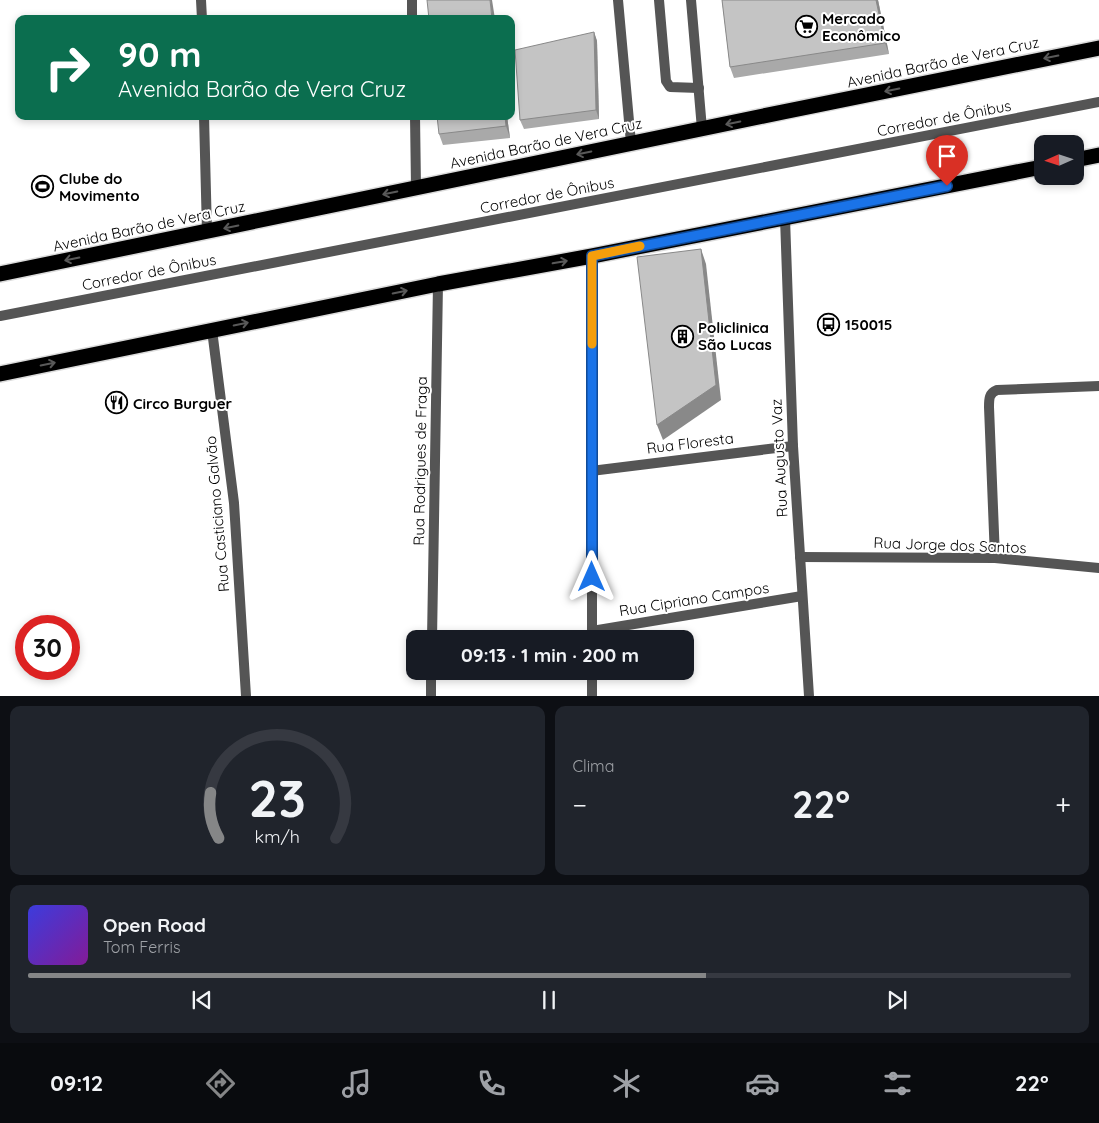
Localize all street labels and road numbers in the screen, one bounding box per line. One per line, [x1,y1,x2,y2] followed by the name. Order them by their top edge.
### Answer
[845,32,1041,92] street label: Avenida Barão de Vera Cruz
[875,96,1013,140] street label: Corredor de Ônibus
[448,113,644,173] street label: Avenida Barão de Vera Cruz
[478,173,616,217] street label: Corredor de Ônibus
[51,196,247,256] street label: Avenida Barão de Vera Cruz
[80,250,218,294] street label: Corredor de Ônibus
[409,376,431,546] street label: Rua Rodrigues de Fraga
[766,398,792,518] street label: Rua Augusto Vaz
[645,428,735,458] street label: Rua Floresta
[201,435,233,593] street label: Rua Casticiano Galvão
[873,533,1027,557] street label: Rua Jorge dos Santos
[618,578,770,620] street label: Rua Cipriano Campos

